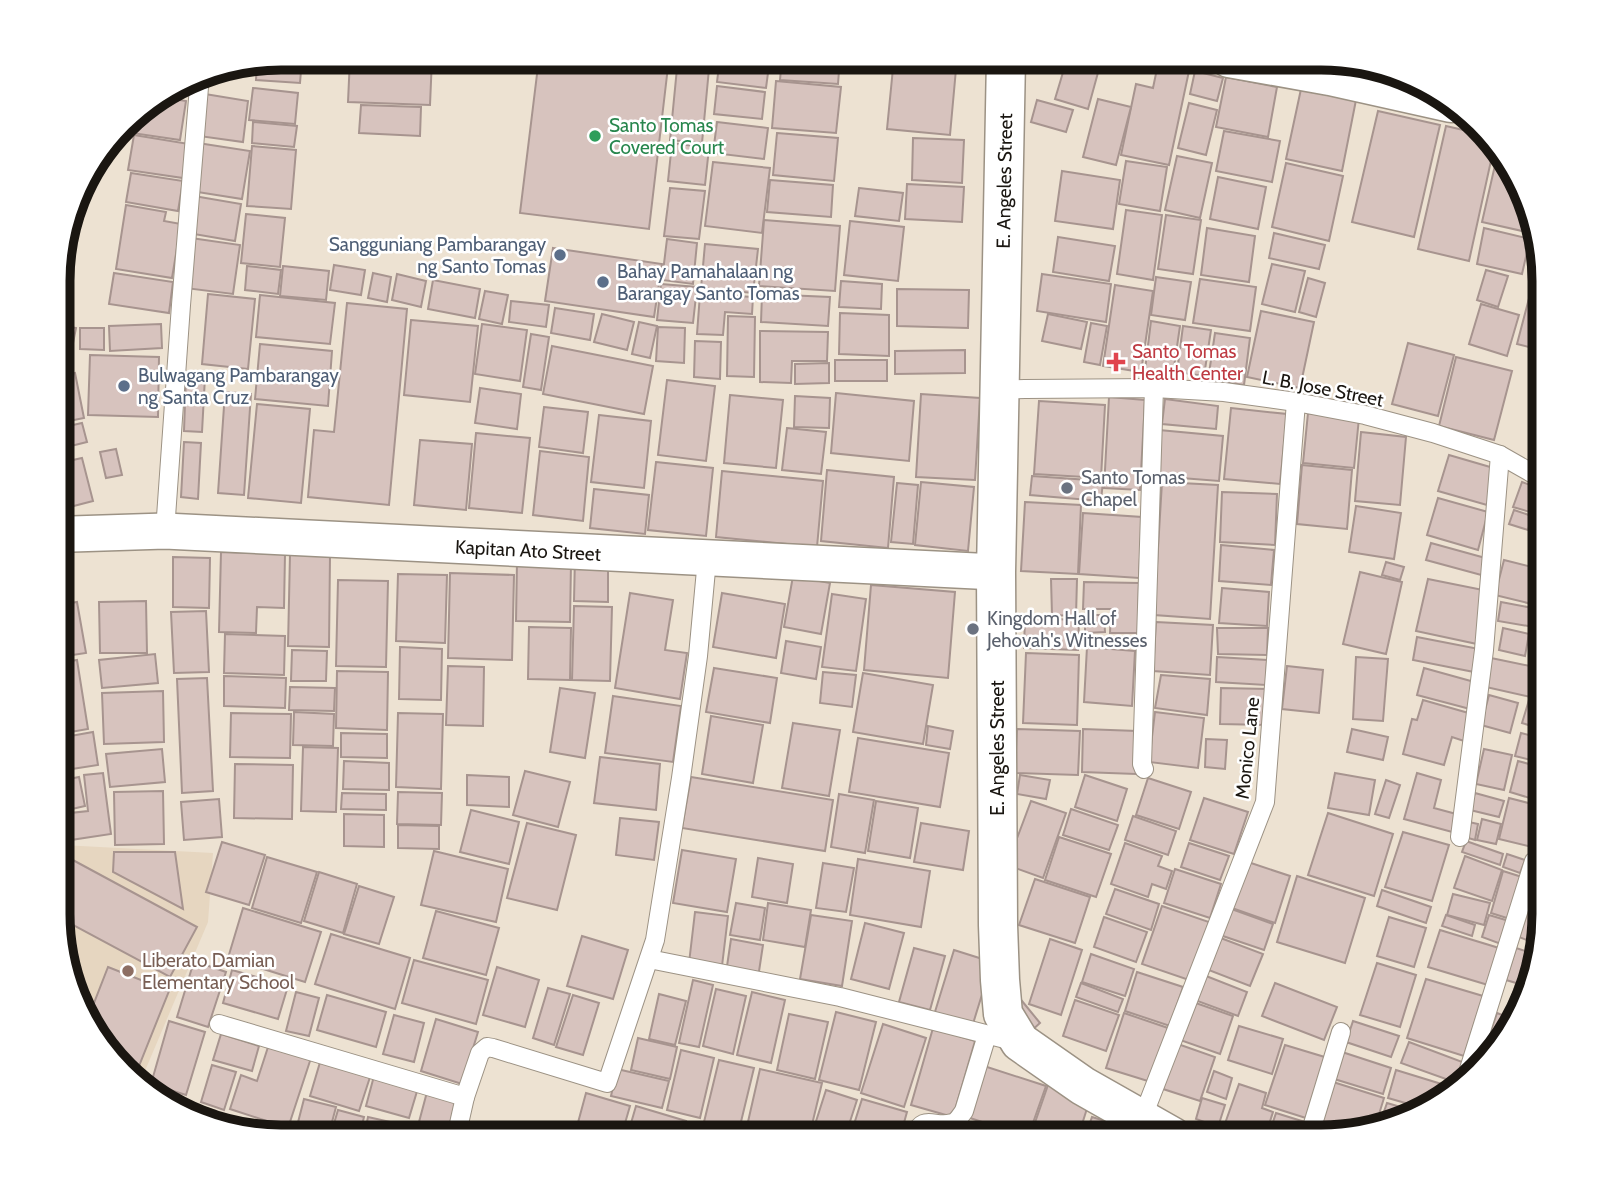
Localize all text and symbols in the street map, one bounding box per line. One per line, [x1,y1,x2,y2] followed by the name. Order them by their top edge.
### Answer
[992,113,1017,249] street label: E. Angeles Street
[609,114,725,159] place label: Santo Tomas Covered Court
[587,128,603,144] marker: Santo Tomas Covered Court
[329,233,546,278] place label: Sangguniang Pambarangay ng Santo Tomas
[552,247,568,263] marker: Sangguniang Pambarangay ng Santo Tomas
[617,260,800,305] place label: Bahay Pamahalaan ng Barangay Santo Tomas
[595,274,611,290] marker: Bahay Pamahalaan ng Barangay Santo Tomas
[1132,340,1243,385] place label: Santo Tomas Health Center
[1106,352,1126,372] marker: Santo Tomas Health Center
[138,364,339,409] place label: Bulwagang Pambarangay ng Santa Cruz
[1260,365,1386,412] street label: L. B. Jose Street
[116,378,132,394] marker: Bulwagang Pambarangay ng Santa Cruz
[1081,466,1186,511] place label: Santo Tomas Chapel
[1059,480,1075,496] marker: Santo Tomas Chapel
[454,535,602,566] street label: Kapitan Ato Street
[986,607,1147,652] place label: Kingdom Hall of Jehovah's Witnesses
[965,621,981,637] marker: Kingdom Hall of Jehovah's Witnesses
[986,680,1009,816] street label: E. Angeles Street
[1231,696,1264,800] street label: Monico Lane
[142,949,295,994] place label: Liberato Damian Elementary School
[120,963,136,979] marker: Liberato Damian Elementary School

